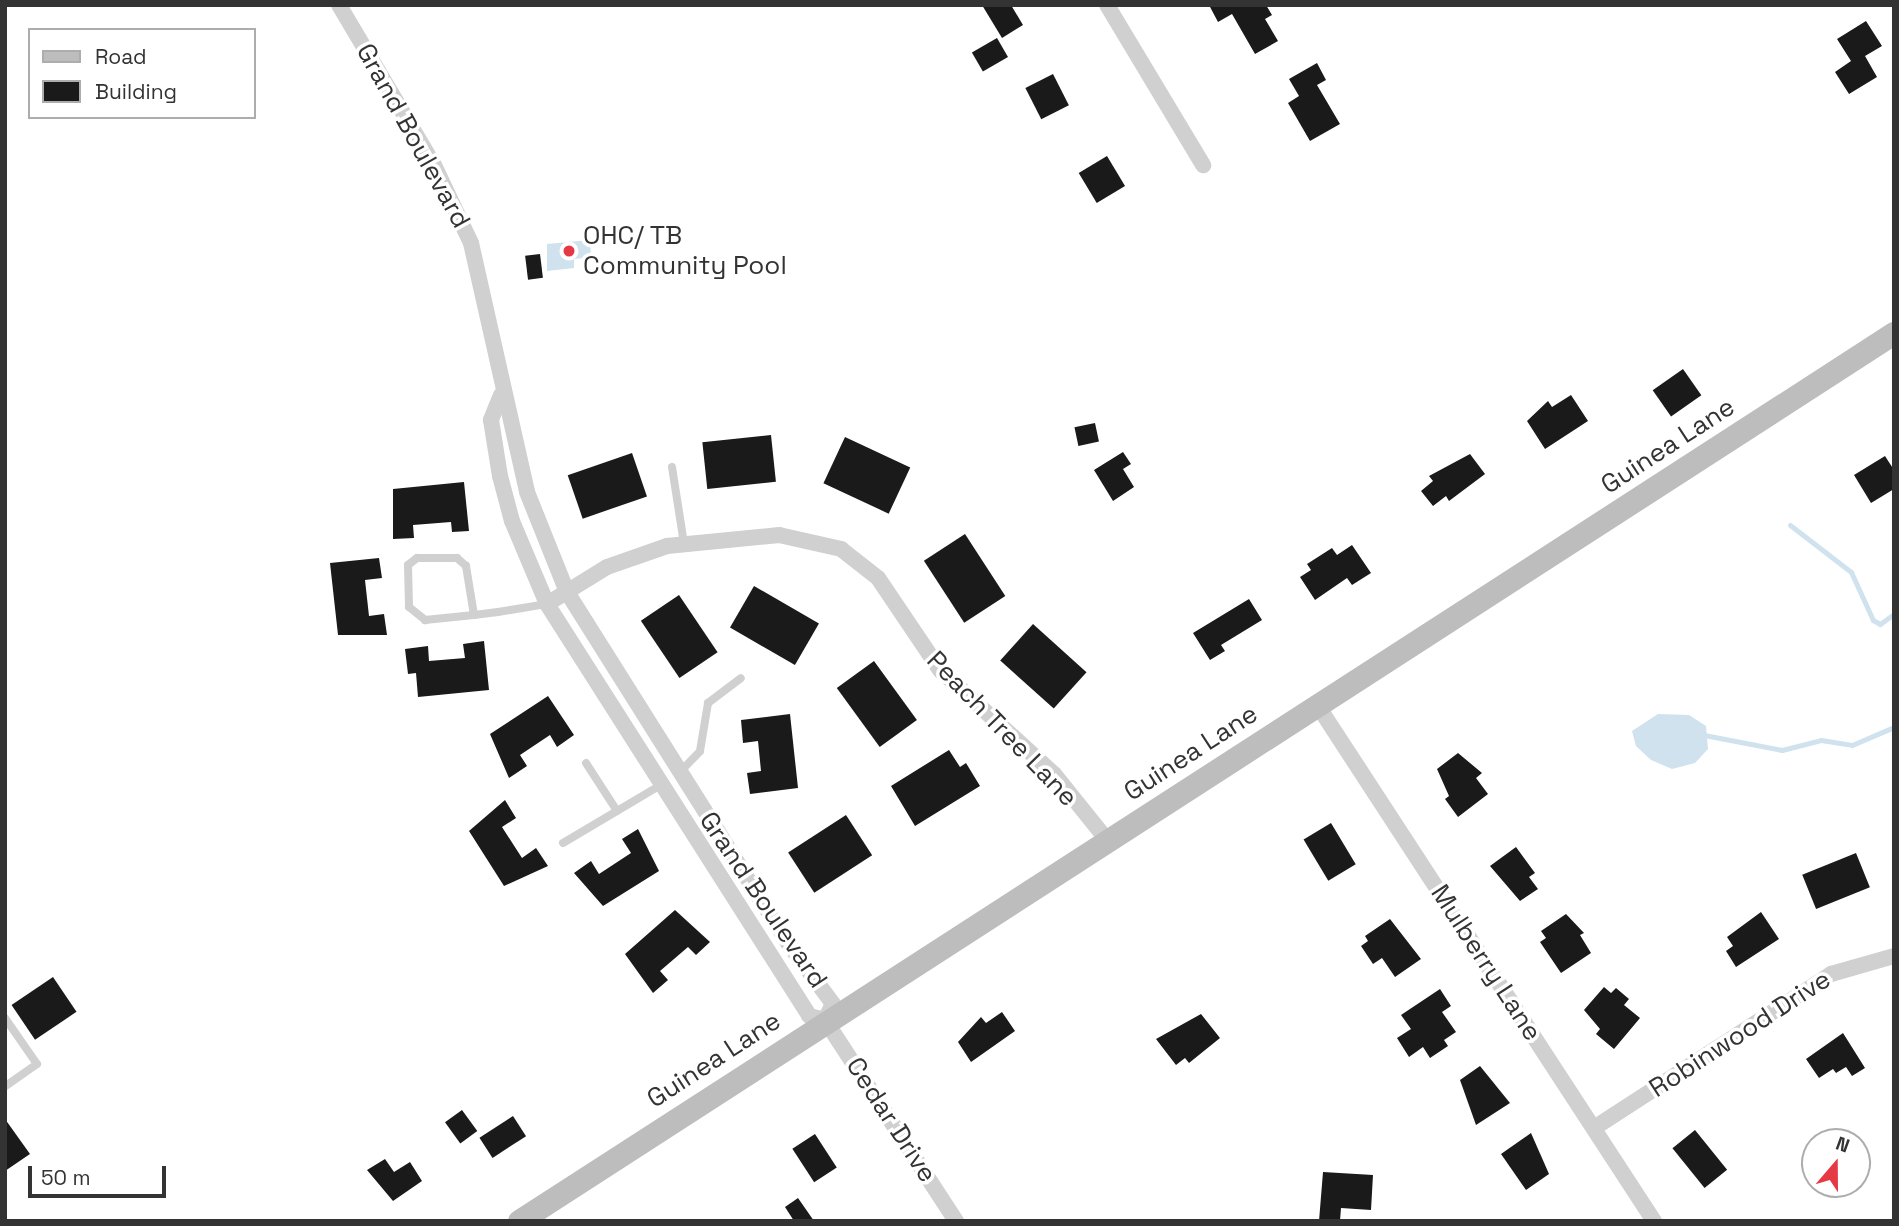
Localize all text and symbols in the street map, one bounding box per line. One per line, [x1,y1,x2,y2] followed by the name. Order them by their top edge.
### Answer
[28,28,256,119] legend
[349,38,477,234] street label: Grand Boulevard
[95,43,147,70] text: Road
[95,78,177,105] text: Building
[583,220,787,282] place label: OHC/ TB Community Pool
[561,243,577,259] marker: OHC/ TB Community Pool
[1595,391,1741,501] street label: Guinea Lane
[920,645,1084,813] street label: Peach Tree Lane
[1118,698,1264,808] street label: Guinea Lane
[693,806,833,994] street label: Grand Boulevard
[1424,879,1548,1047] street label: Mulberry Lane
[1644,964,1836,1104] street label: Robinwood Drive
[641,1005,787,1115] street label: Guinea Lane
[839,1052,943,1188] street label: Cedar Drive
[1801,1128,1871,1198] north arrow
[1832,1131,1853,1159] text: N
[32,1152,170,1196] scale bar
[41,1164,91,1191] text: 50 m

